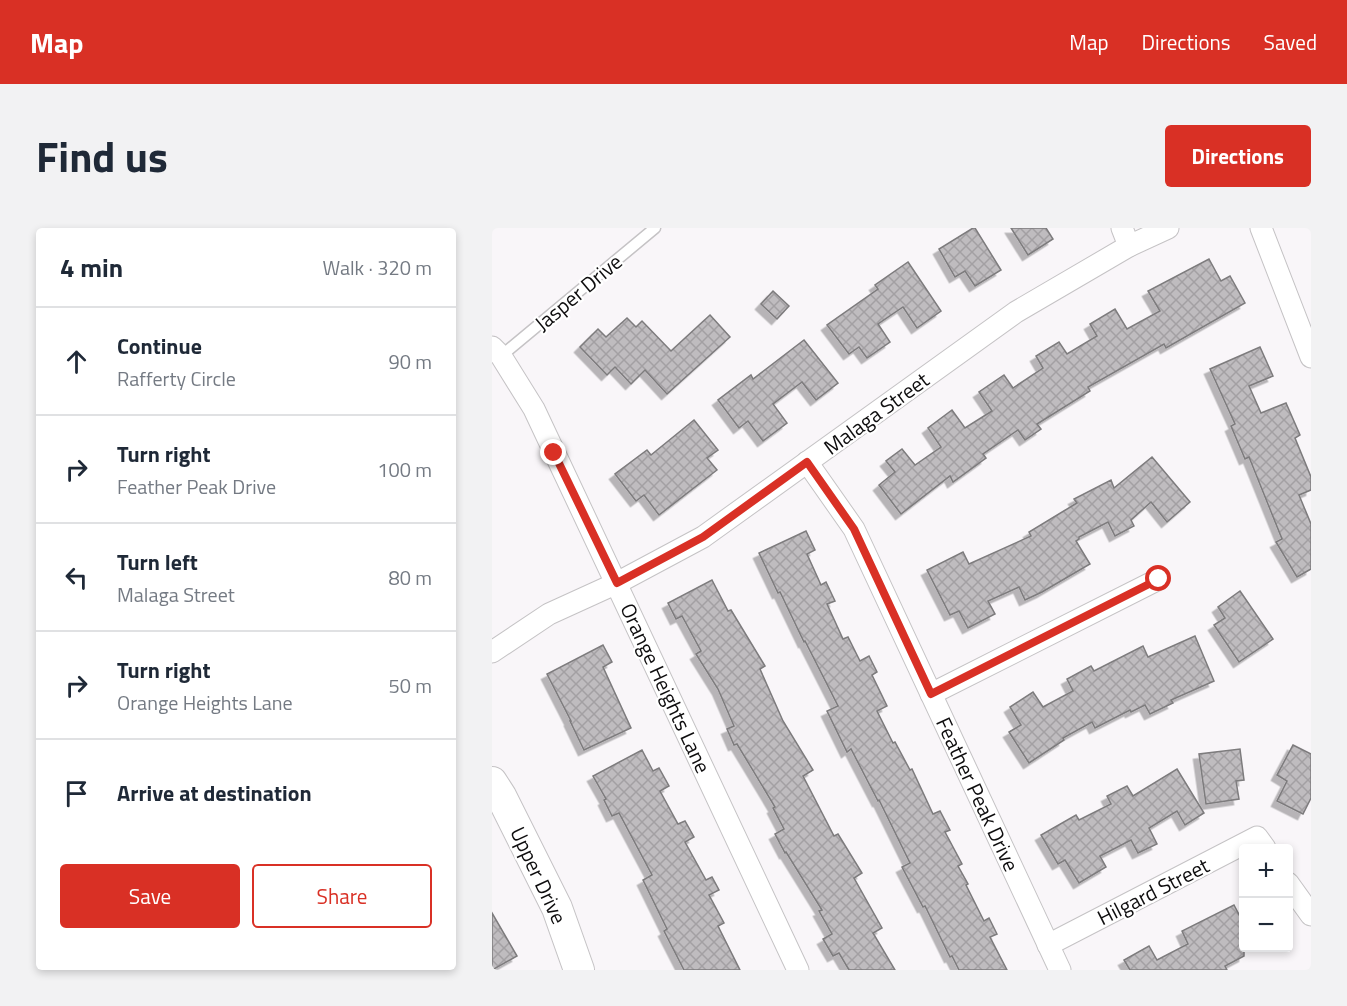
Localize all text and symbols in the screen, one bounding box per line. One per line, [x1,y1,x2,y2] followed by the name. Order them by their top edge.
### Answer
[30,21,84,64] text: Map
[1069,26,1109,58] text: Map
[1142,26,1231,58] text: Directions
[1264,26,1317,58] text: Saved
[36,124,168,188] text: Find us
[1165,125,1311,187] button: Directions
[527,246,629,338] street label: Jasper Drive
[60,248,123,287] text: 4 min
[323,252,432,283] text: Walk · 320 m
[117,329,202,363] text: Continue
[60,345,93,378] icon: ahead
[388,346,432,377] text: 90 m
[117,363,236,394] text: Rafferty Circle
[817,363,936,462] street label: Malaga Street
[117,437,211,471] text: Turn right
[540,439,566,465] route end
[60,453,93,486] icon: right
[377,454,432,485] text: 100 m
[117,471,276,502] text: Feather Peak Drive
[117,545,198,579] text: Turn left
[60,561,93,594] icon: left
[388,562,432,593] text: 80 m
[1145,565,1171,591] route start
[117,579,235,610] text: Malaga Street
[613,598,719,778] street label: Orange Heights Lane
[117,653,211,687] text: Turn right
[60,669,93,702] icon: right
[388,670,432,701] text: 50 m
[117,687,293,718] text: Orange Heights Lane
[928,712,1028,876] street label: Feather Peak Drive
[117,776,312,810] text: Arrive at destination
[60,777,93,810] icon: arrive
[503,821,575,929] street label: Upper Drive
[1239,844,1293,952] map controls
[1239,844,1293,898] button: +
[1091,849,1215,933] street label: Hilgard Street
[60,864,240,928] button: Save
[252,864,432,928] button: Share
[1239,898,1293,952] button: −

